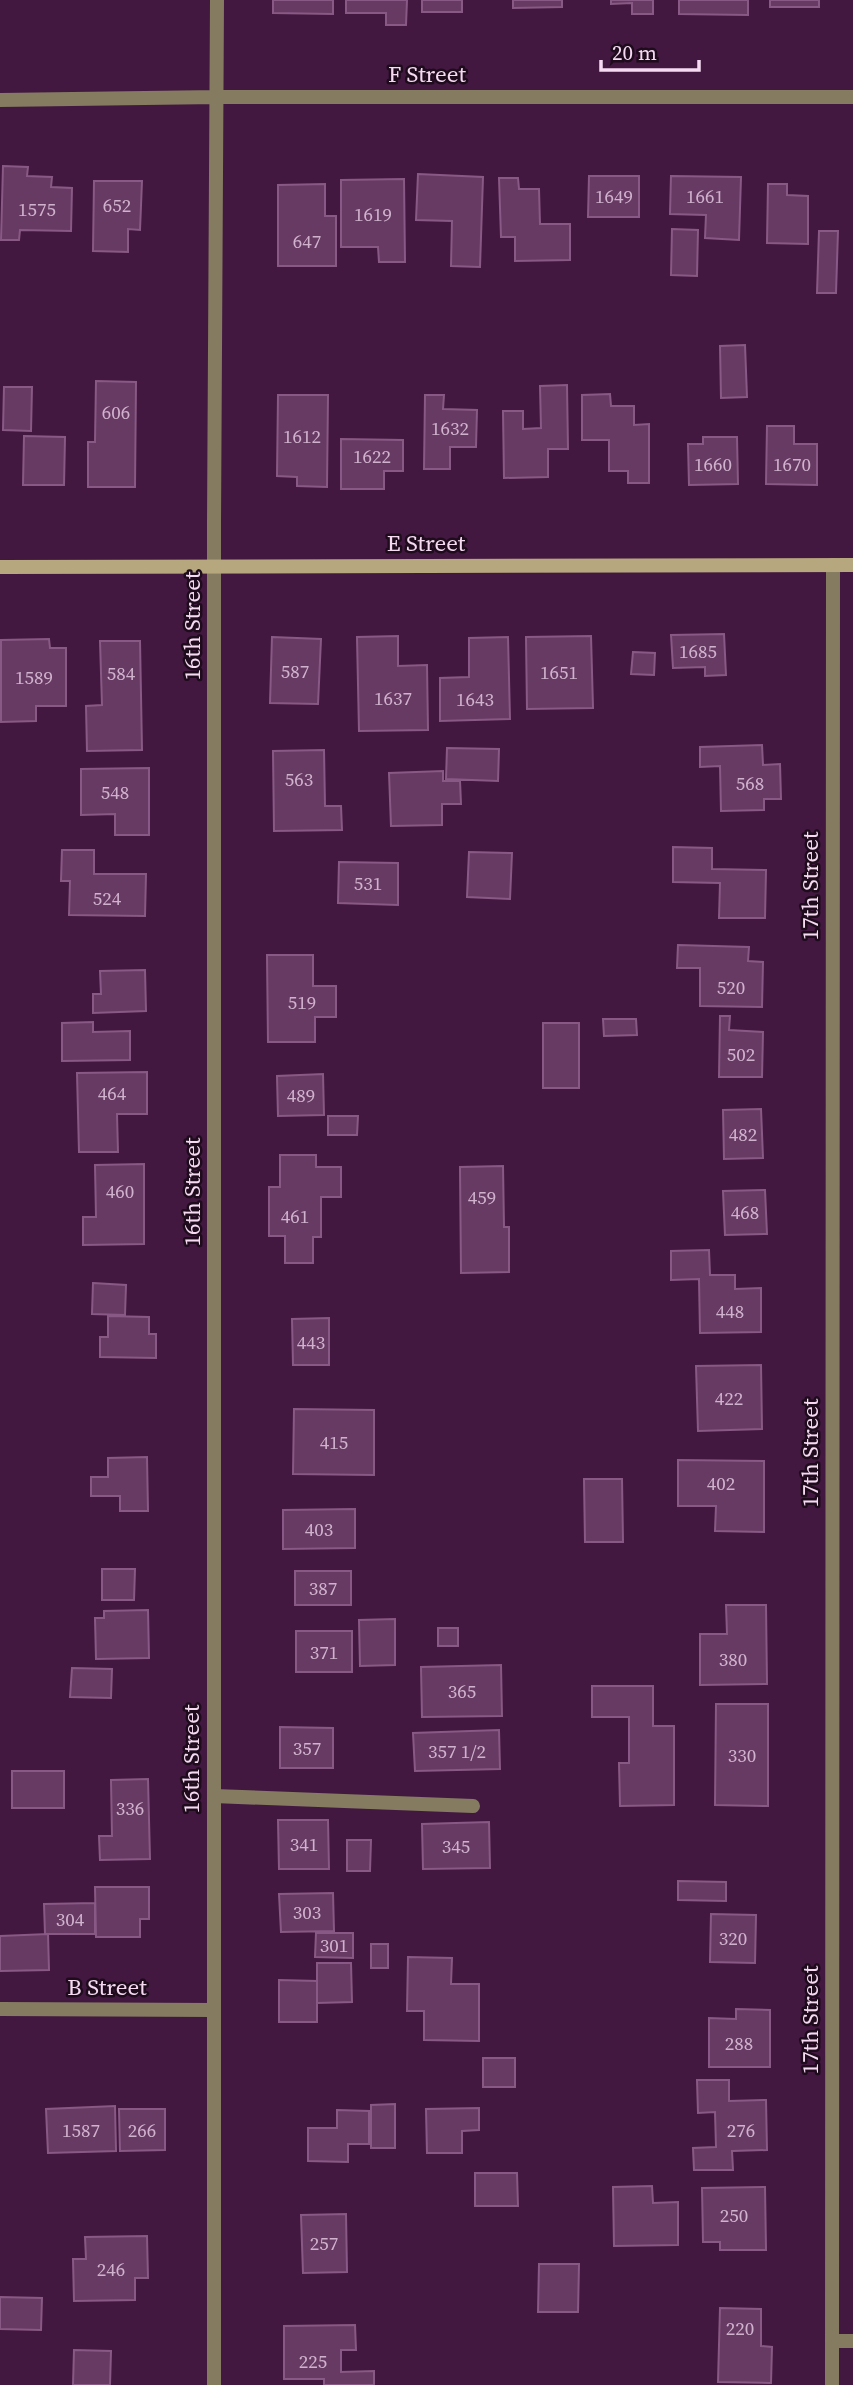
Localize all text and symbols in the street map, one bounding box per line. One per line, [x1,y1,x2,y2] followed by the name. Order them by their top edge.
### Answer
[601,28,699,72] scale bar
[612,38,657,67] text: 20 m
[388,58,467,90] street label: F Street
[595,183,633,209] house number: 1649
[686,183,724,209] house number: 1661
[103,192,131,218] house number: 652
[18,196,56,222] house number: 1575
[354,201,392,227] house number: 1619
[293,228,321,254] house number: 647
[102,399,130,425] house number: 606
[431,415,469,441] house number: 1632
[283,423,321,449] house number: 1612
[353,443,391,469] house number: 1622
[694,451,732,477] house number: 1660
[773,451,811,477] house number: 1670
[387,527,466,559] street label: E Street
[176,571,208,681] street label: 16th Street
[679,638,717,664] house number: 1685
[281,658,309,684] house number: 587
[540,659,578,685] house number: 1651
[107,660,136,686] house number: 584
[15,664,53,690] house number: 1589
[374,685,412,711] house number: 1637
[456,686,494,712] house number: 1643
[285,766,313,792] house number: 563
[736,770,764,796] house number: 568
[101,779,129,805] house number: 548
[794,831,826,941] street label: 17th Street
[354,870,382,896] house number: 531
[93,885,122,911] house number: 524
[717,974,745,1000] house number: 520
[288,989,316,1015] house number: 519
[727,1041,755,1067] house number: 502
[98,1080,127,1106] house number: 464
[287,1082,315,1108] house number: 489
[729,1121,757,1147] house number: 482
[176,1137,208,1247] street label: 16th Street
[106,1178,134,1204] house number: 460
[468,1184,496,1210] house number: 459
[731,1199,759,1225] house number: 468
[281,1203,309,1229] house number: 461
[716,1298,744,1324] house number: 448
[297,1329,325,1355] house number: 443
[715,1385,743,1411] house number: 422
[794,1398,826,1508] street label: 17th Street
[320,1429,348,1455] house number: 415
[707,1470,735,1496] house number: 402
[305,1516,333,1542] house number: 403
[309,1575,337,1601] house number: 387
[310,1639,338,1665] house number: 371
[719,1646,747,1672] house number: 380
[448,1678,476,1704] house number: 365
[175,1704,207,1814] street label: 16th Street
[293,1735,321,1761] house number: 357
[428,1738,486,1764] house number: 357 1/2
[728,1742,756,1768] house number: 330
[116,1795,144,1821] house number: 336
[290,1831,318,1857] house number: 341
[442,1833,470,1859] house number: 345
[293,1899,321,1925] house number: 303
[56,1906,85,1932] house number: 304
[719,1925,747,1951] house number: 320
[320,1932,348,1958] house number: 301
[794,1965,826,2075] street label: 17th Street
[67,1971,147,2003] street label: B Street
[725,2030,753,2056] house number: 288
[62,2117,100,2143] house number: 1587
[128,2117,156,2143] house number: 266
[727,2117,755,2143] house number: 276
[720,2202,748,2228] house number: 250
[310,2230,338,2256] house number: 257
[97,2256,125,2282] house number: 246
[726,2315,754,2341] house number: 220
[299,2348,327,2374] house number: 225

